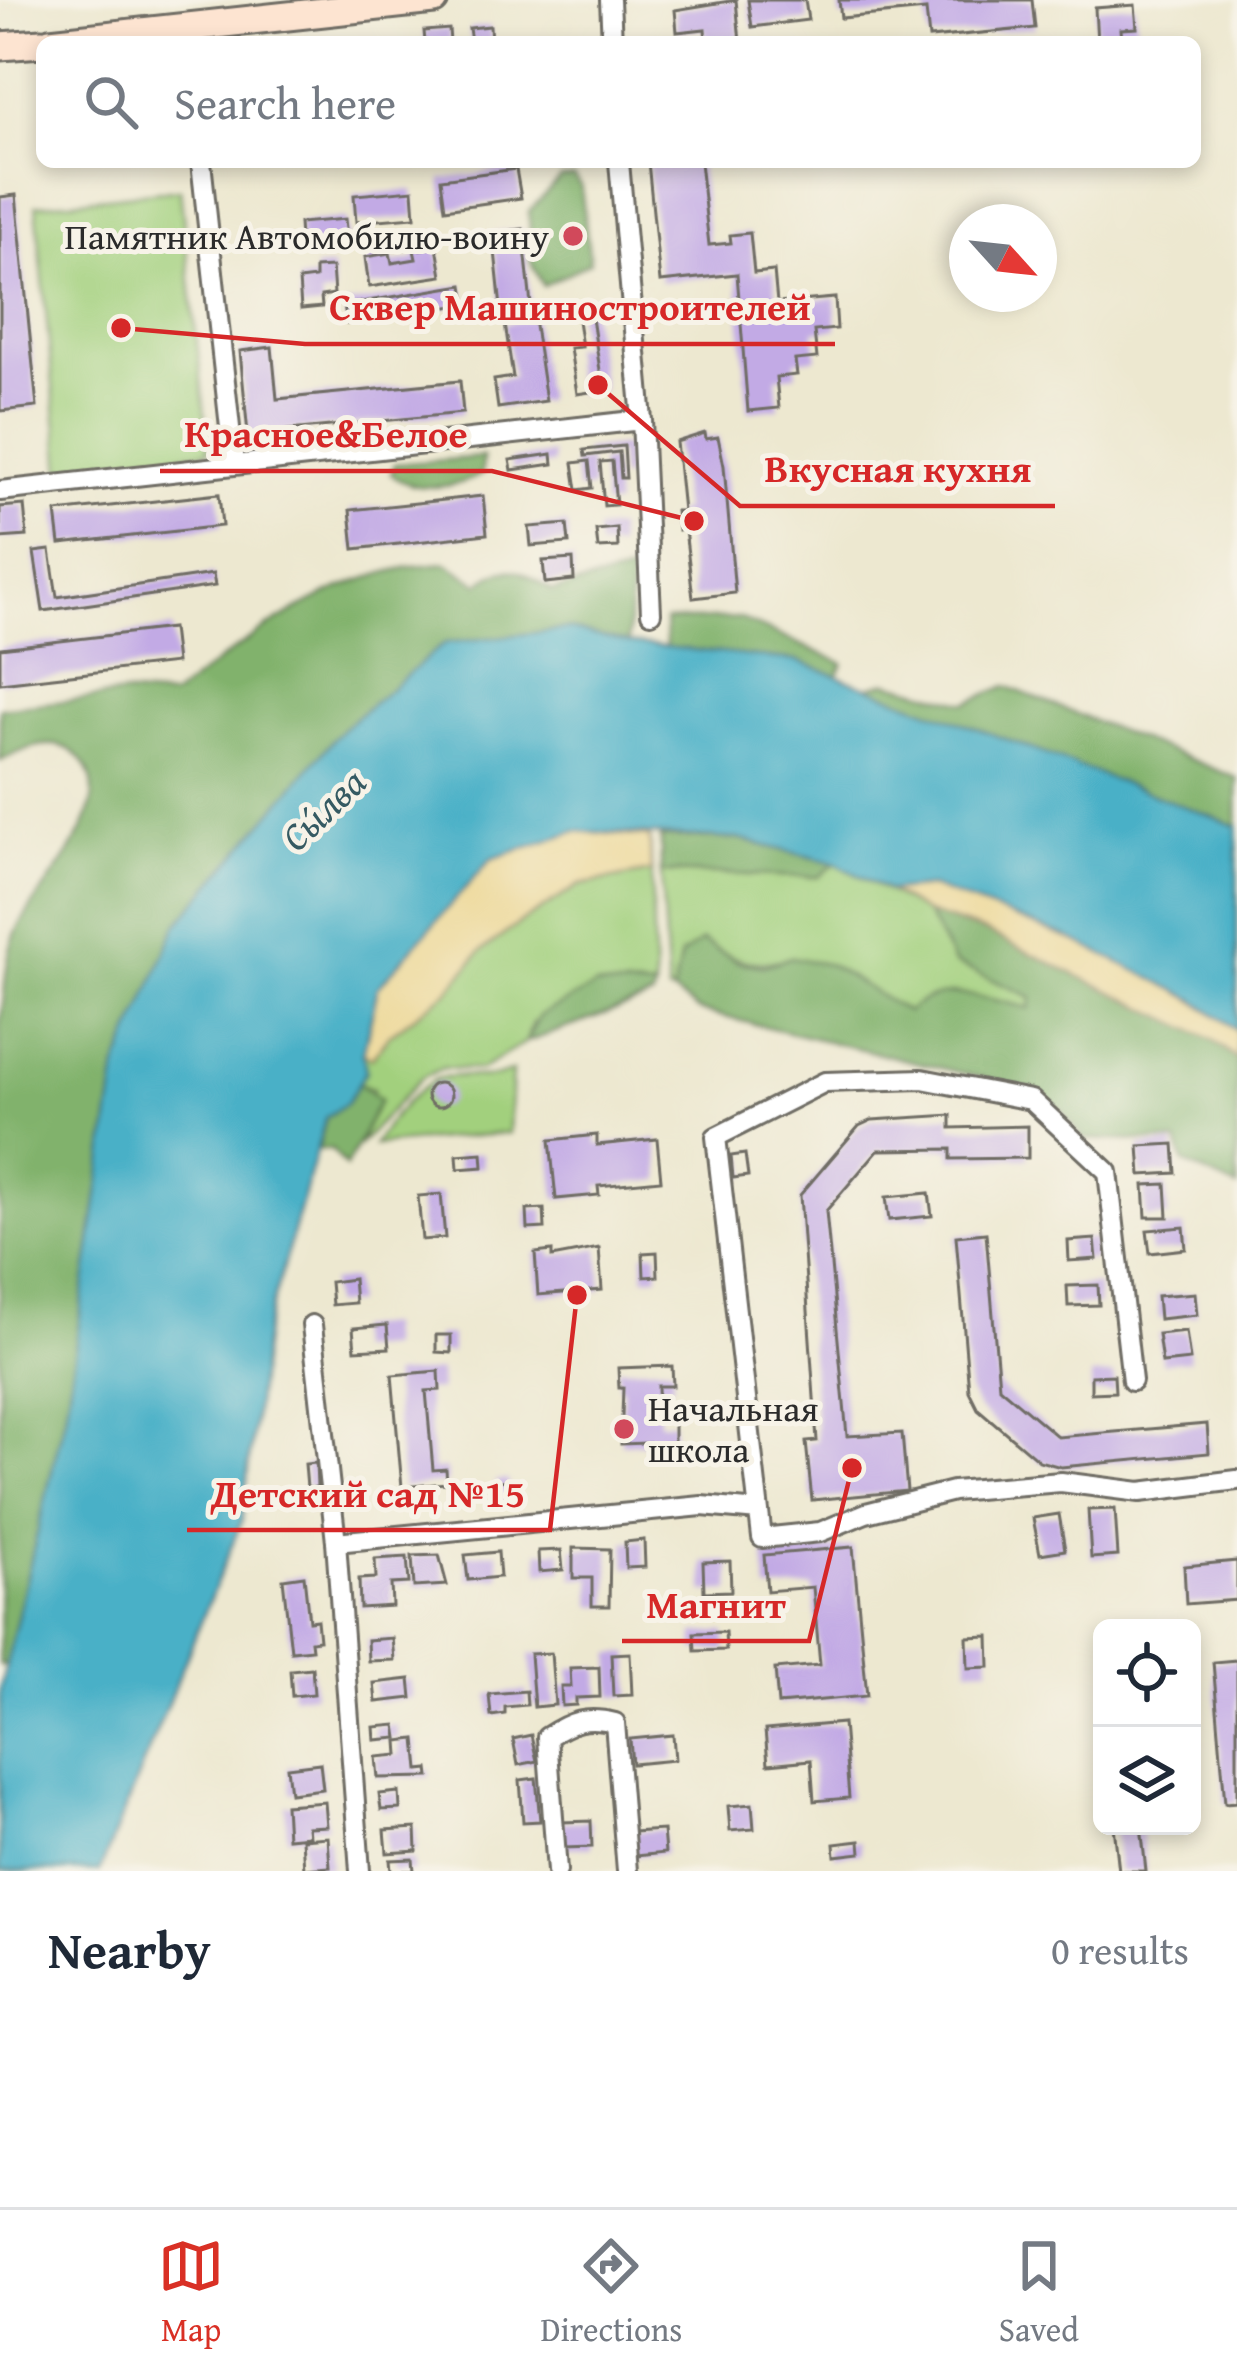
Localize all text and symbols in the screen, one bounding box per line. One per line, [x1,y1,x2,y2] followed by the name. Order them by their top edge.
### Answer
[36,36,1201,168] search box
[78,69,144,135] icon: search
[174,70,396,135] text: Search here
[949,204,1057,312] north arrow
[64,209,549,262] place label: Памятник Автомобилю-воину
[560,223,586,249] marker: Памятник Автомобилю-воину
[305,269,835,344] callout: Сквер Машиностроителей
[329,277,811,334] text: Сквер Машиностроителей
[160,396,492,471] callout: Красное&Белое
[184,404,468,461] text: Красное&Белое
[740,431,1055,506] callout: Вкусная кухня
[765,439,1032,496] text: Вкусная кухня
[267,754,378,863] water label: Сы́лва
[648,1381,819,1475] place label: Начальная школа
[611,1416,637,1442] marker: Начальная школа
[187,1455,550,1530] callout: Детский сад №15
[210,1464,525,1521] text: Детский сад №15
[622,1566,809,1641] callout: Магнит
[646,1575,786,1632] text: Магнит
[1093,1619,1201,1835] map controls
[1093,1619,1201,1727] button: locate
[1093,1727,1201,1835] button: layers
[48,1912,211,1987] text: Nearby
[1051,1921,1189,1978] text: 0 results
[158,2233,224,2353] tab: Map
[541,2233,682,2353] tab: Directions
[999,2233,1079,2353] tab: Saved

